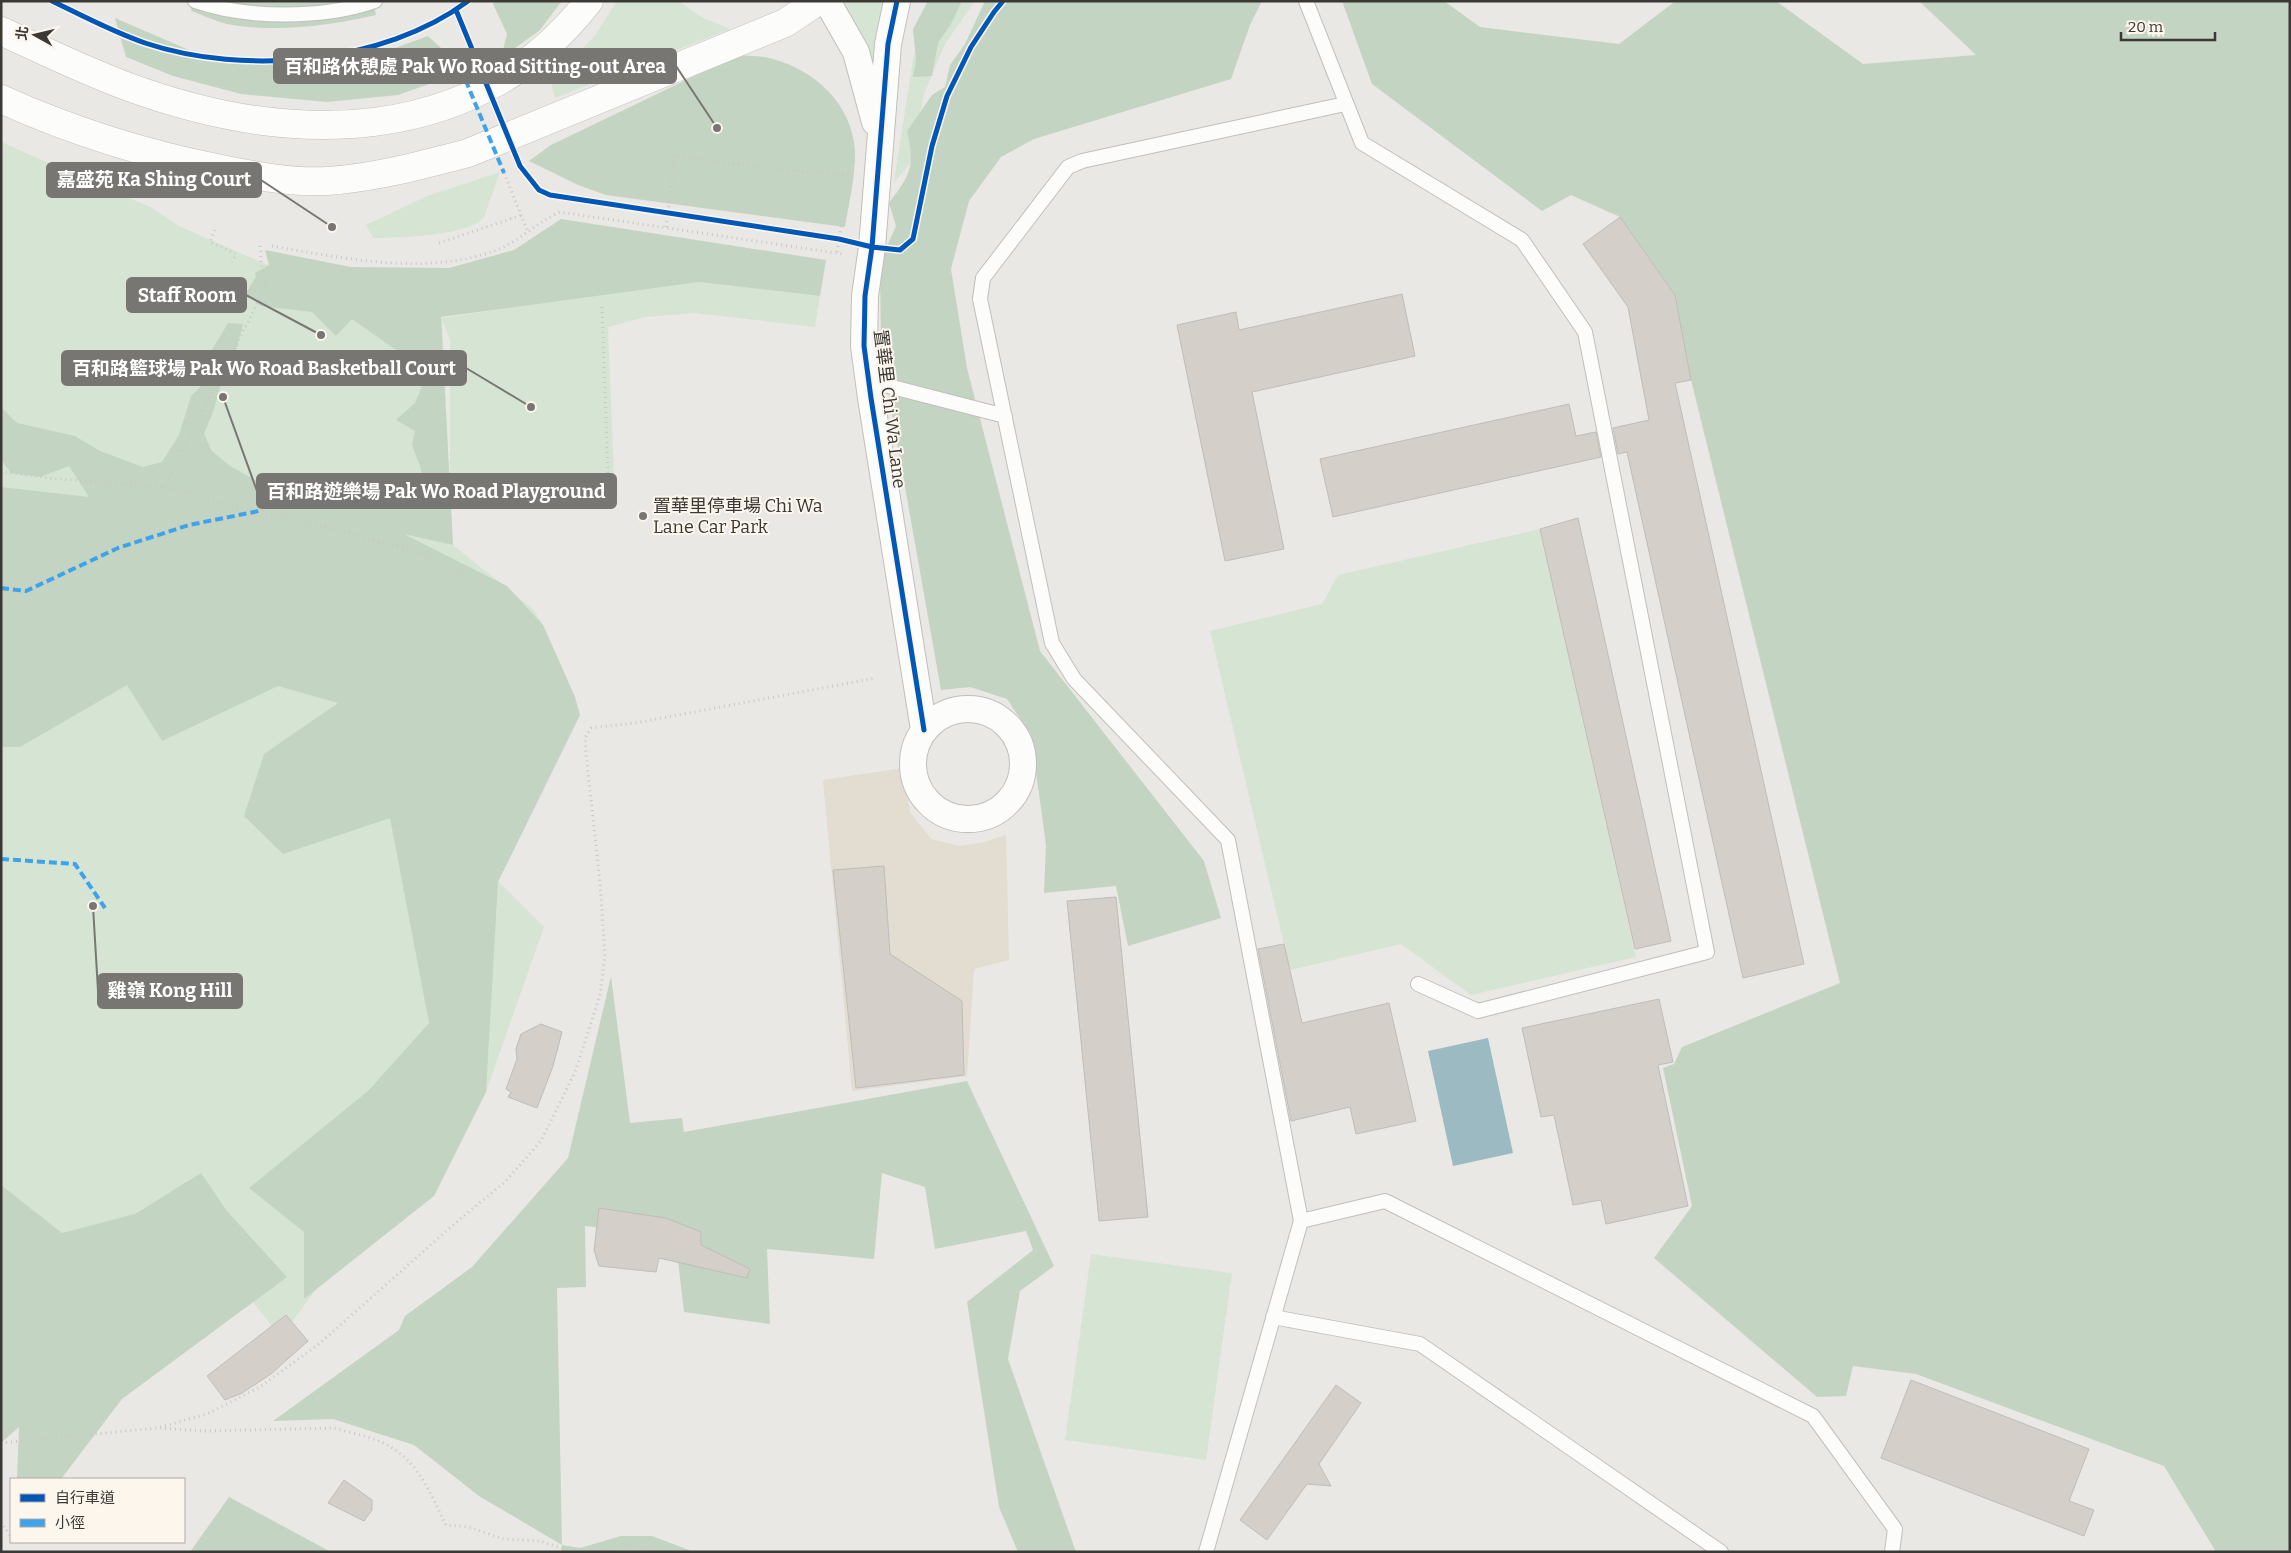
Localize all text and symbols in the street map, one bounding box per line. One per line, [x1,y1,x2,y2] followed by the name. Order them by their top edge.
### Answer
[10,10,60,60] north arrow
[2121,10,2215,42] scale bar
[2128,18,2164,36] text: 20 m
[13,25,32,41] text: 北
[274,49,676,83] callout: 百和路休憩處 Pak Wo Road Sitting-out Area
[284,55,666,78] text: 百和路休憩處 Pak Wo Road Sitting-out Area
[47,163,261,197] callout: 嘉盛苑 Ka Shing Court
[57,168,252,191] text: 嘉盛苑 Ka Shing Court
[127,278,246,312] callout: Staff Room
[138,284,236,307] text: Staff Room
[869,328,911,490] street label: 置華里 Chi Wa Lane
[62,351,466,385] callout: 百和路籃球場 Pak Wo Road Basketball Court
[72,357,457,380] text: 百和路籃球場 Pak Wo Road Basketball Court
[257,474,616,508] callout: 百和路遊樂場 Pak Wo Road Playground
[266,480,606,503] text: 百和路遊樂場 Pak Wo Road Playground
[653,495,823,538] place label: 置華里停車場 Chi Wa Lane Car Park
[637,510,649,522] marker: 置華里停車場 Chi Wa Lane Car Park
[98,974,242,1008] callout: 雞嶺 Kong Hill
[108,979,232,1002] text: 雞嶺 Kong Hill
[10,1478,185,1543] legend
[55,1489,115,1507] text: 自行車道
[55,1514,85,1532] text: 小徑

